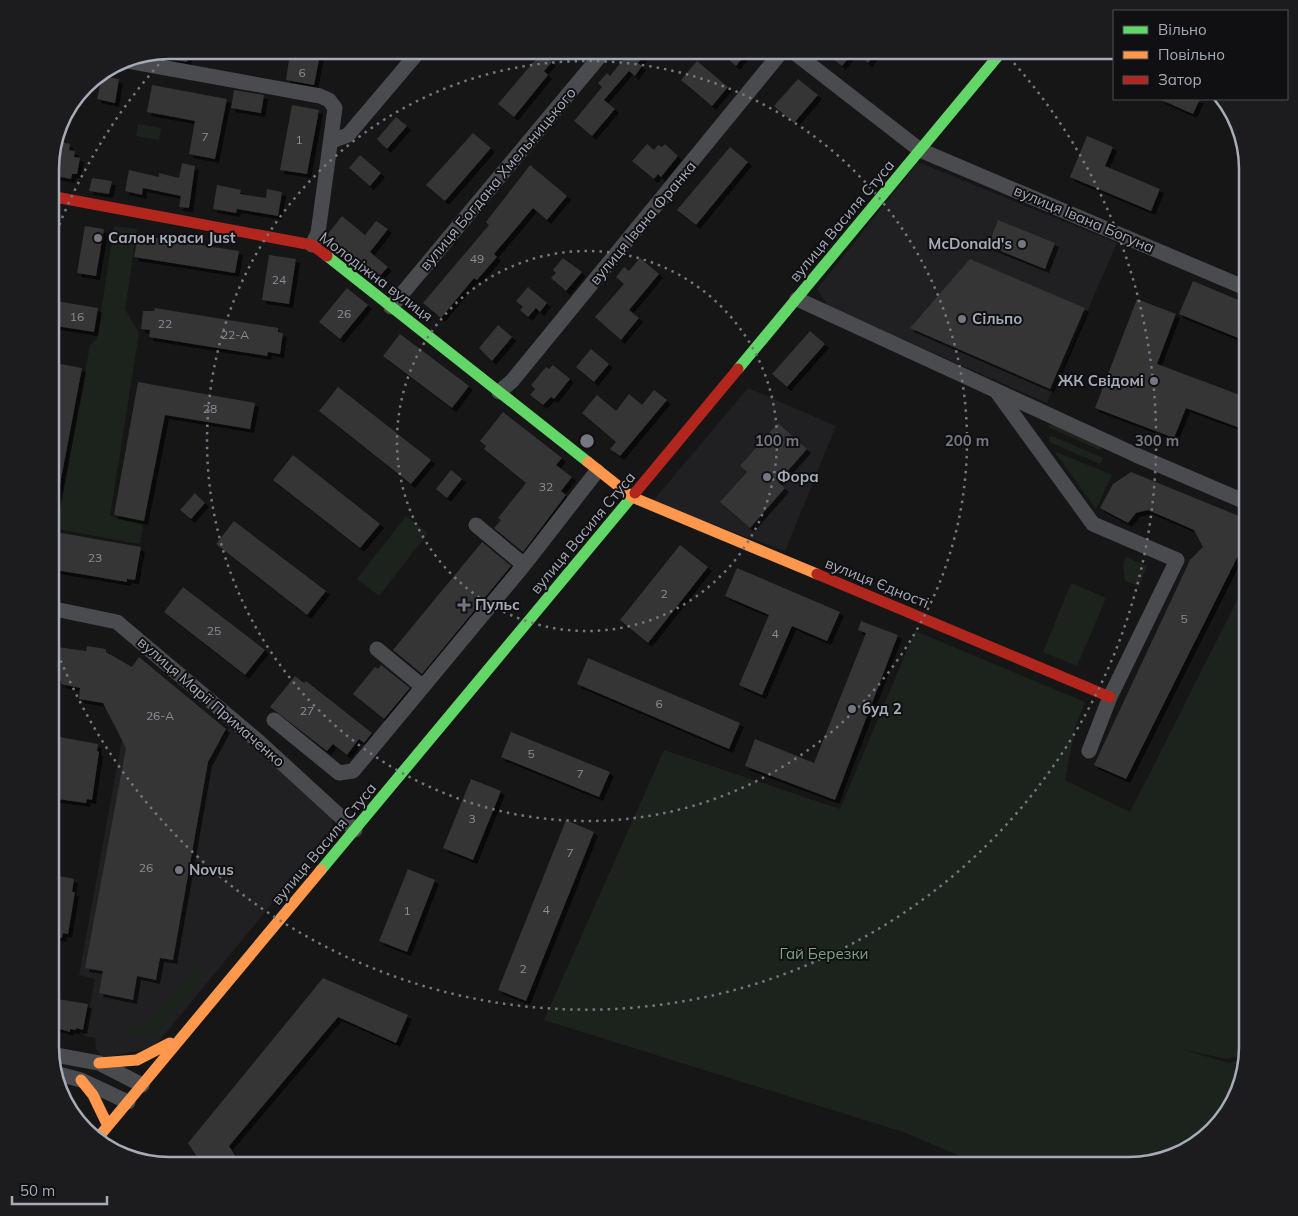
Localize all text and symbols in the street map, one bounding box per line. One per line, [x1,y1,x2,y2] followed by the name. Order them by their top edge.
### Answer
[1113,10,1288,100] legend
[1158,20,1207,39] text: Вільно
[1158,45,1225,64] text: Повільно
[298,65,306,80] house number: 6
[1158,70,1202,89] text: Затор
[415,83,580,274] street label: вулиця Богдана Хмельницького
[201,129,209,144] house number: 7
[295,132,303,147] house number: 1
[785,156,898,286] street label: вулиця Василя Стуса
[585,157,700,289] street label: вулиця Івана Франка
[1011,180,1157,257] street label: вулиця Івана Богуна
[108,228,236,247] place label: Салон краси Just
[316,228,437,325] street label: Молодіжна вулиця
[92,232,104,244] marker: Салон краси Just
[928,234,1012,253] place label: McDonald's
[1016,238,1028,250] marker: McDonald's
[470,251,484,266] house number: 49
[272,272,286,287] house number: 24
[337,306,351,321] house number: 26
[70,309,84,324] house number: 16
[972,309,1022,328] place label: Сільпо
[956,313,968,325] marker: Сільпо
[158,316,172,331] house number: 22
[221,327,249,342] house number: 22-А
[1058,371,1144,390] place label: ЖК Свідомі
[1148,375,1160,387] marker: ЖК Свідомі
[203,401,217,416] house number: 28
[755,431,799,450] text: 100 m
[945,431,989,450] text: 200 m
[1135,431,1179,450] text: 300 m
[578,432,596,450] centre of rings
[777,467,819,486] place label: Фора
[526,468,639,598] street label: вулиця Василя Стуса
[761,471,773,483] marker: Фора
[539,479,553,494] house number: 32
[88,550,102,565] house number: 23
[822,553,932,612] street label: вулиця Єдності
[660,586,668,601] house number: 2
[475,595,520,614] place label: Пульс
[457,598,471,612] marker: Пульс
[1180,611,1188,626] house number: 5
[207,623,221,638] house number: 25
[771,626,779,641] house number: 4
[134,632,289,771] street label: вулиця Марії Примаченко
[655,696,663,711] house number: 6
[862,699,902,718] place label: буд 2
[300,703,314,718] house number: 27
[846,703,858,715] marker: буд 2
[146,708,174,723] house number: 26-А
[527,746,535,761] house number: 5
[576,766,584,781] house number: 7
[267,779,380,909] street label: вулиця Василя Стуса
[468,811,476,826] house number: 3
[566,845,574,860] house number: 7
[139,860,153,875] house number: 26
[189,860,234,879] place label: Novus
[173,864,185,876] marker: Novus
[542,902,550,917] house number: 4
[403,903,411,918] house number: 1
[780,944,868,963] park label: Гай Березки
[519,961,527,976] house number: 2
[12,1174,108,1206] scale bar
[20,1181,55,1200] text: 50 m

